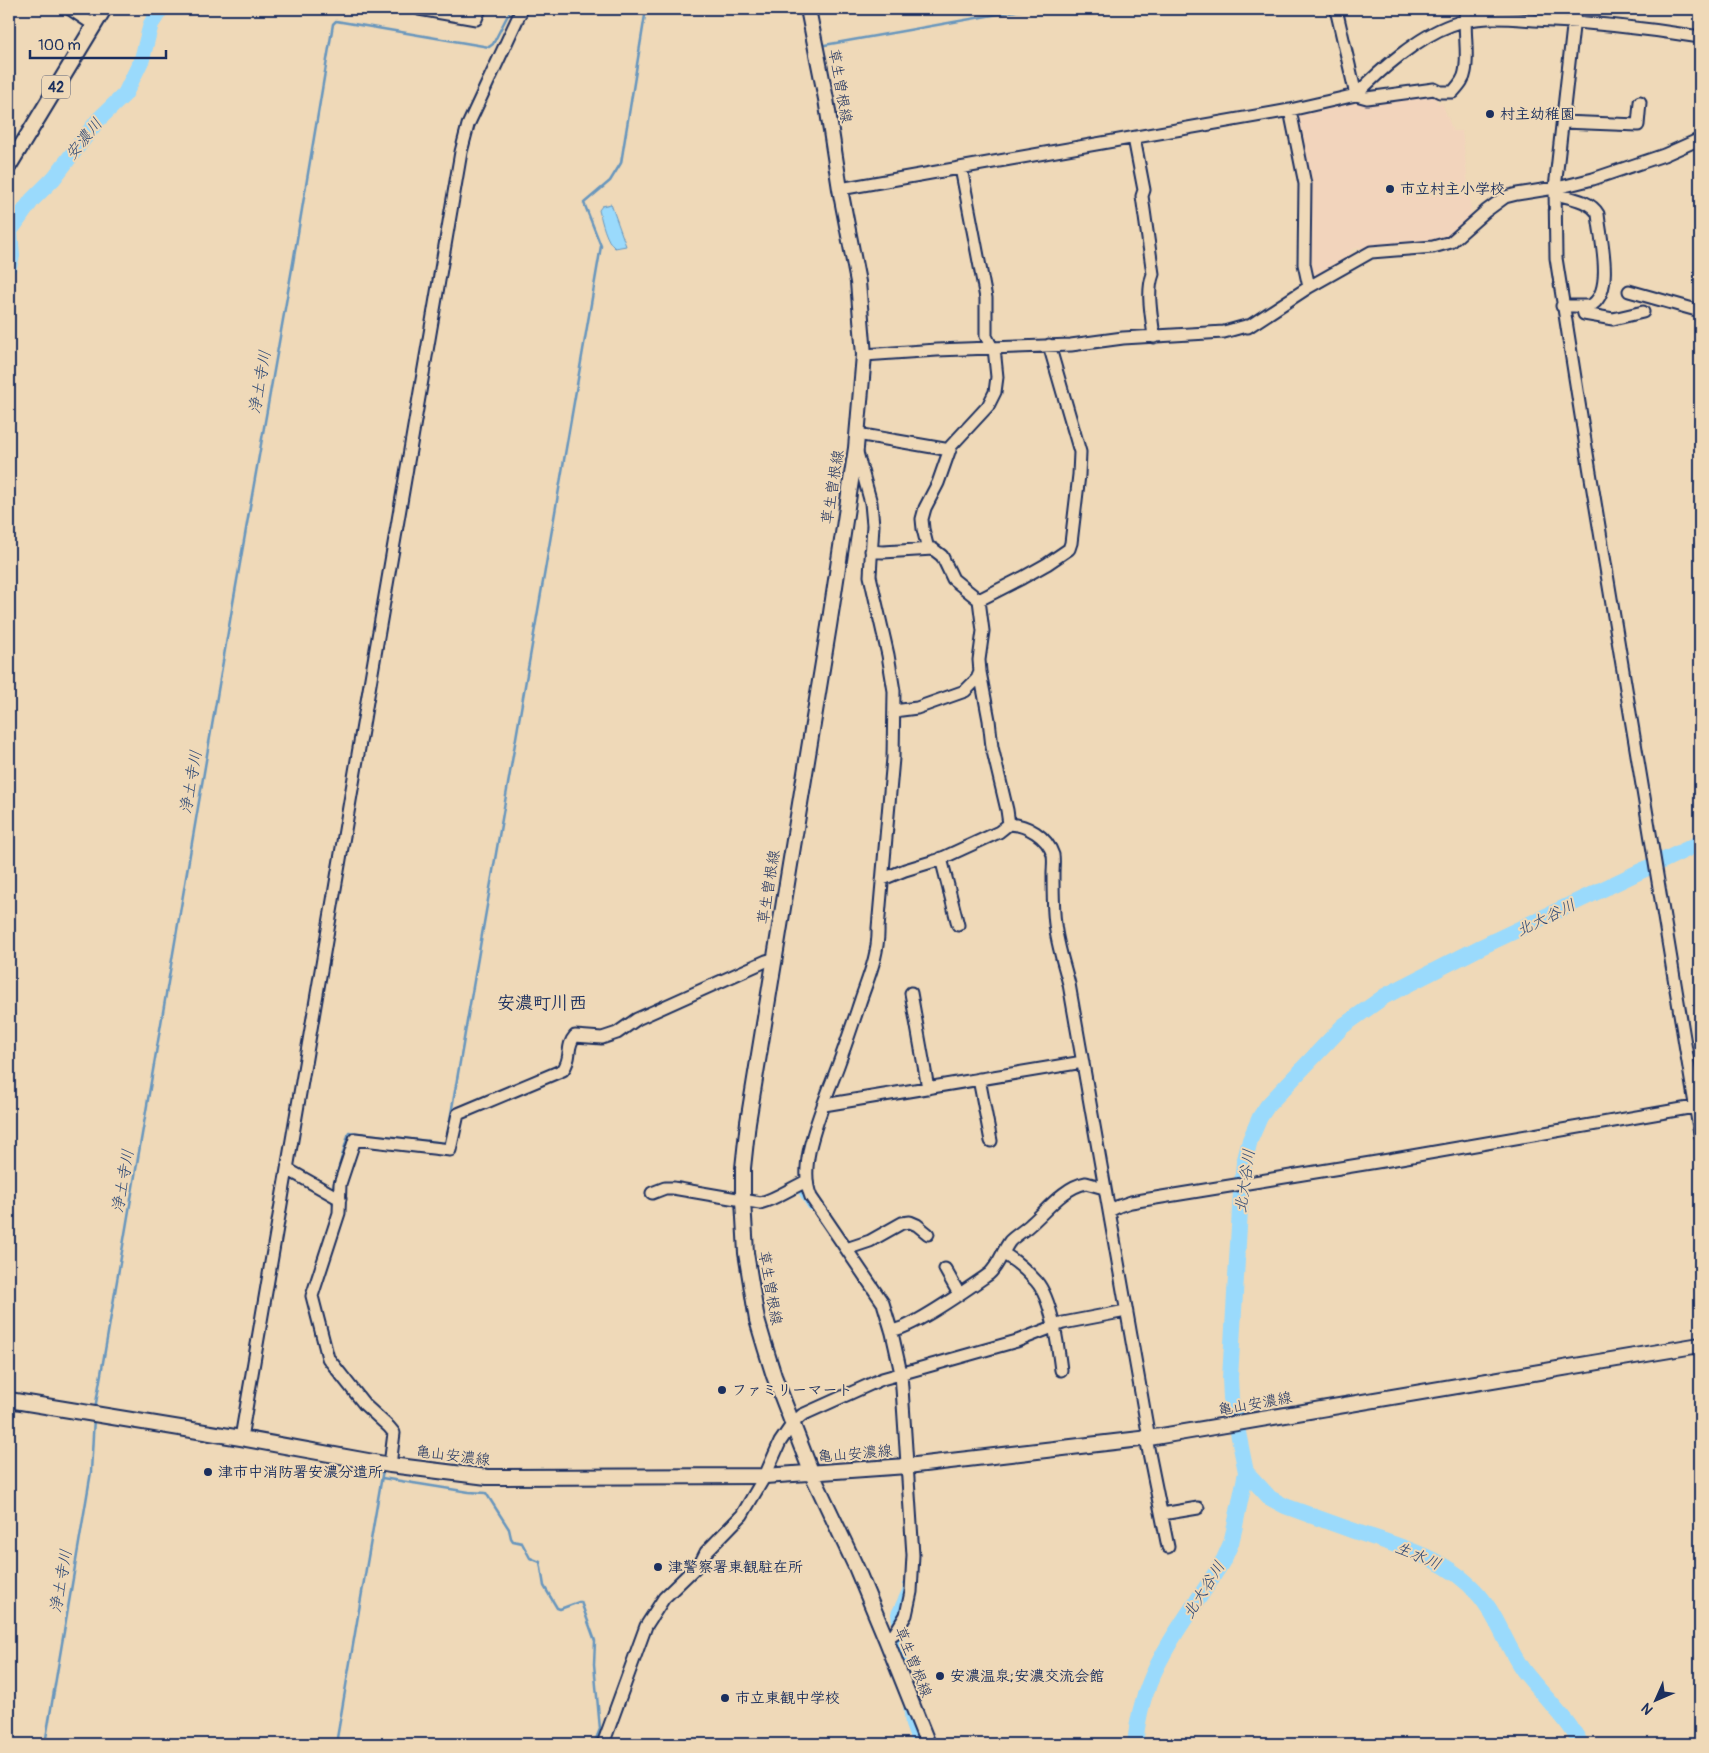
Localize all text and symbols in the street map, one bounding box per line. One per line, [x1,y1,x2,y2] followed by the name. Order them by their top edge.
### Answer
[30,28,166,60] scale bar
[38,36,81,55] text: 100 m
[824,47,856,125] street label: 草生曽根線
[42,75,70,98] road number: 42
[1500,105,1575,124] place label: 村主幼稚園
[1484,108,1496,120] marker: 村主幼稚園
[61,114,107,164] water label: 安濃川
[1400,180,1505,199] place label: 市立村主小学校
[1384,183,1396,195] marker: 市立村主小学校
[245,349,275,415] water label: 浄土寺川
[818,448,848,526] street label: 草生曽根線
[176,749,206,815] water label: 浄土寺川
[754,848,784,926] street label: 草生曽根線
[1513,895,1579,941] water label: 北大谷川
[497,992,587,1015] district label: 安濃町川西
[108,1148,138,1214] water label: 浄土寺川
[1231,1148,1259,1214] water label: 北大谷川
[754,1249,786,1327] street label: 草生曽根線
[732,1381,853,1400] place label: ファミリーマート
[716,1384,728,1396] marker: ファミリーマート
[1216,1388,1294,1420] street label: 亀山安濃線
[817,1441,893,1467] street label: 亀山安濃線
[415,1442,491,1470] street label: 亀山安濃線
[218,1463,383,1482] place label: 津市中消防署安濃分遣所
[202,1466,214,1478] marker: 津市中消防署安濃分遣所
[1392,1537,1444,1575] water label: 生水川
[46,1548,76,1614] water label: 浄土寺川
[668,1558,803,1577] place label: 津警察署東観駐在所
[1179,1558,1229,1622] water label: 北大谷川
[652,1561,664,1573] marker: 津警察署東観駐在所
[890,1624,936,1700] street label: 草生曽根線
[950,1667,1104,1686] place label: 安濃温泉;安濃交流会館
[934,1670,946,1682] marker: 安濃温泉;安濃交流会館
[1632,1676,1682,1726] north arrow
[735,1689,840,1708] place label: 市立東観中学校
[719,1692,731,1704] marker: 市立東観中学校
[1638,1699,1657,1718] text: N

